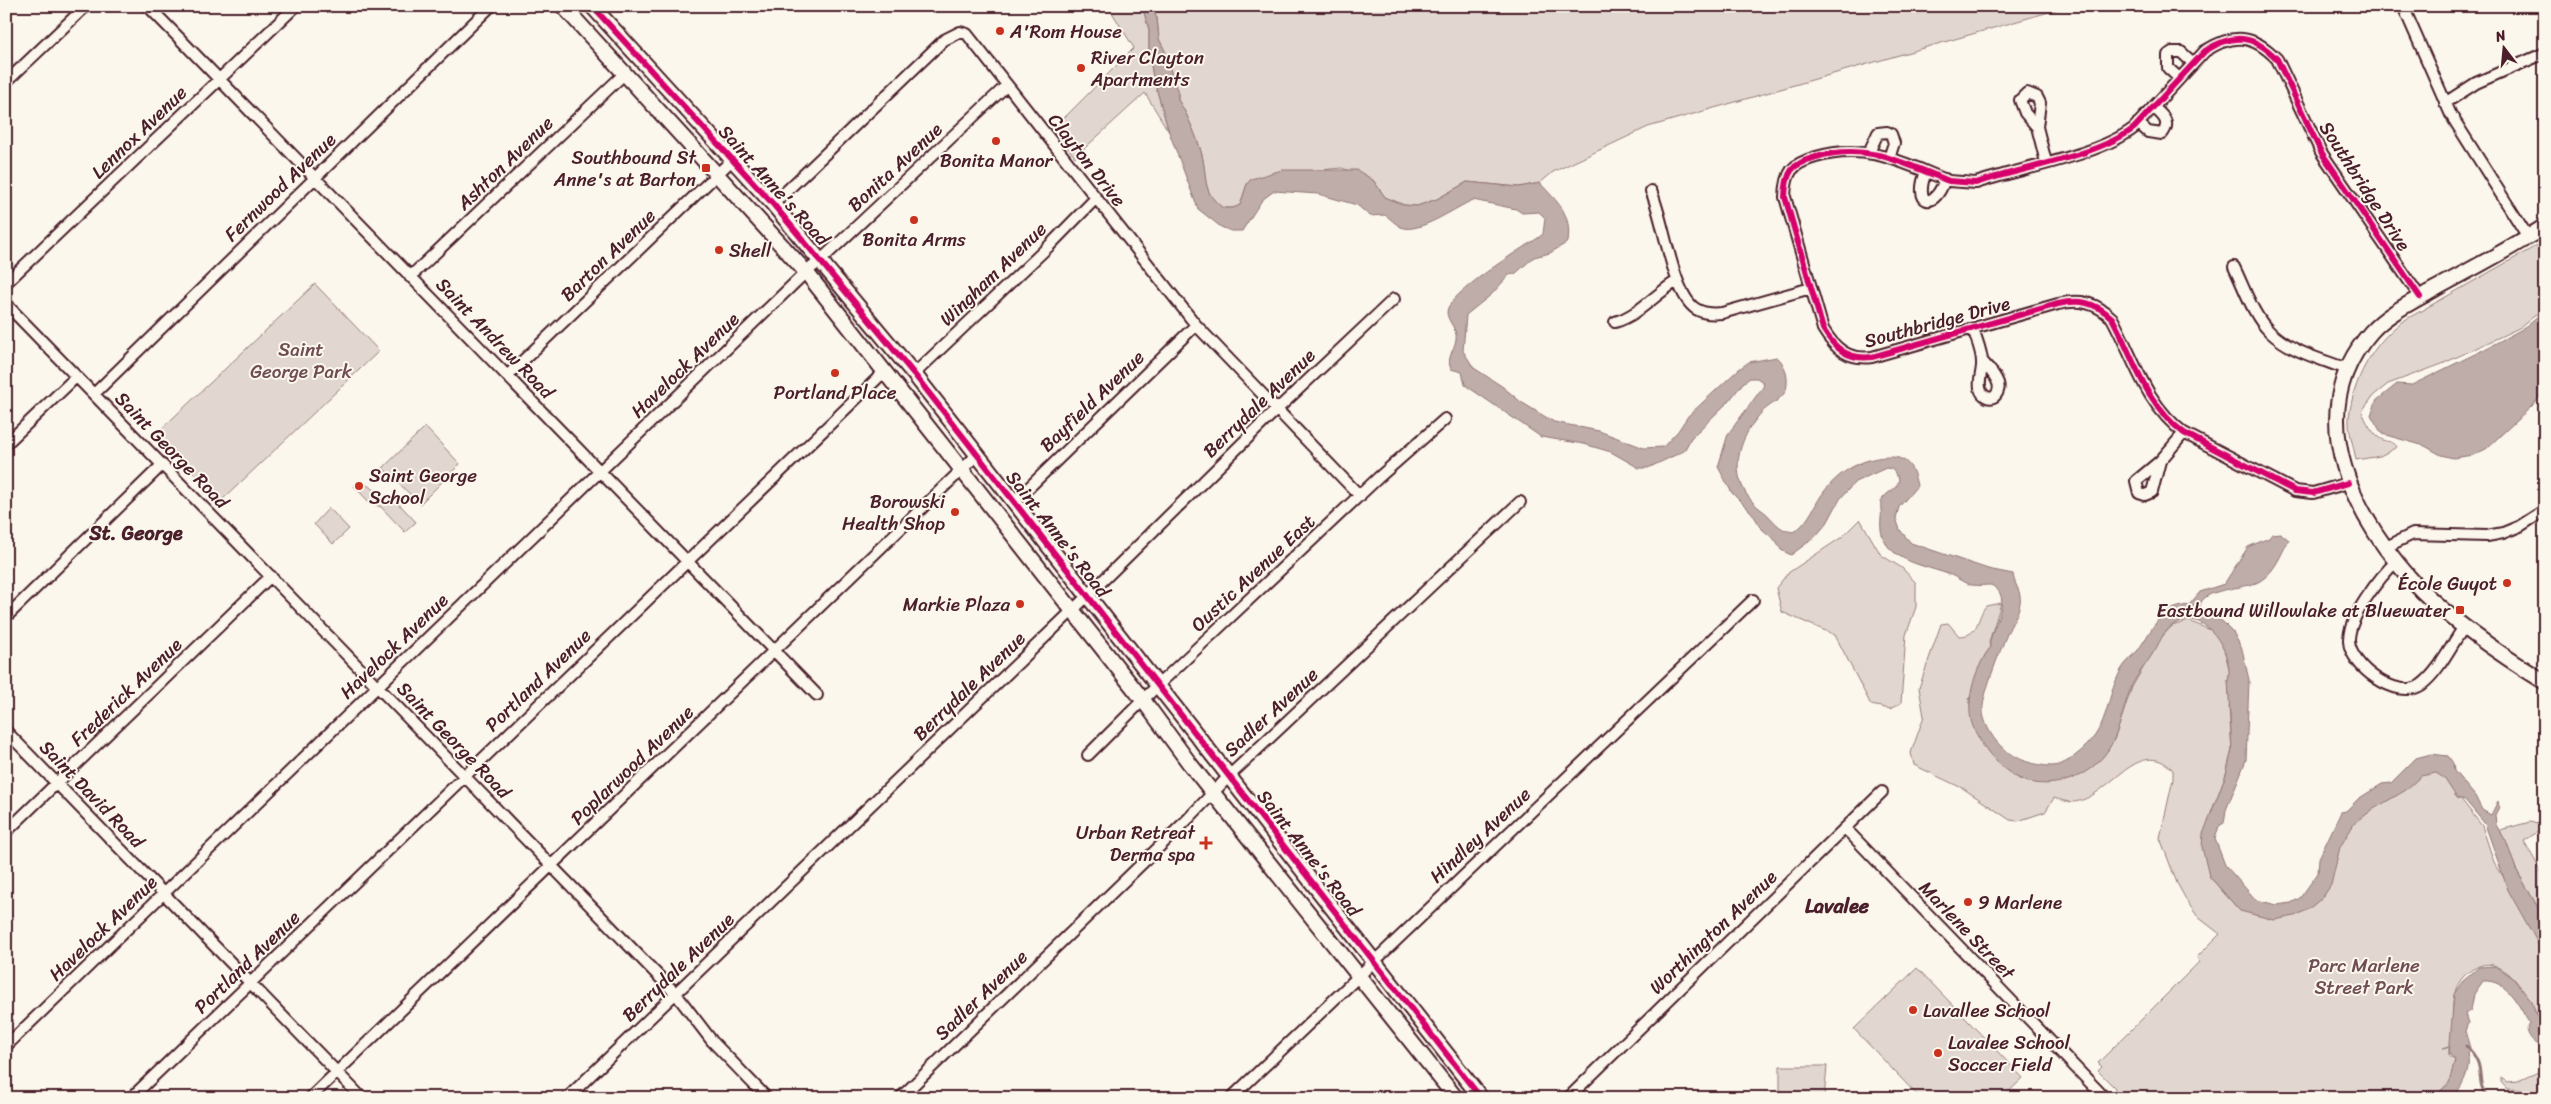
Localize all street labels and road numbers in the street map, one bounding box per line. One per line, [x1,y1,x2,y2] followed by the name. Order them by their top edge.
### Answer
[83,77,195,187] street label: Lennox Avenue
[1039,106,1135,215] street label: Clayton Drive
[448,108,562,219] street label: Ashton Avenue
[840,114,950,220] street label: Bonita Avenue
[2310,114,2420,258] street label: Southbridge Drive
[710,117,839,255] street label: Saint Anne's Road
[216,124,344,250] street label: Fernwood Avenue
[552,200,664,310] street label: Barton Avenue
[931,214,1055,334] street label: Wingham Avenue
[428,269,564,408] street label: Saint Andrew Road
[1860,287,2014,357] street label: Southbridge Drive
[623,304,747,426] street label: Havelock Avenue
[1195,340,1323,466] street label: Berrydale Avenue
[1032,342,1153,460] street label: Bayfield Avenue
[107,383,238,517] street label: Saint George Road
[997,463,1120,607] street label: Saint Anne's Road
[1183,506,1323,640] street label: Oustic Avenue East
[332,585,456,707] street label: Havelock Avenue
[477,620,599,740] street label: Portland Avenue
[905,623,1033,749] street label: Berrydale Avenue
[62,629,190,755] street label: Frederick Avenue
[1216,659,1326,765] street label: Sadler Avenue
[389,673,520,807] street label: Saint George Road
[562,697,702,833] street label: Poplarwood Avenue
[31,732,153,857] street label: Saint David Road
[1421,779,1539,891] street label: Hindley Avenue
[1248,782,1371,926] street label: Saint Anne's Road
[1641,862,1785,1002] street label: Worthington Avenue
[41,867,165,989] street label: Havelock Avenue
[1911,873,2024,988] street label: Marlene Street
[186,902,308,1022] street label: Portland Avenue
[614,904,742,1030] street label: Berrydale Avenue
[926,941,1036,1049] street label: Sadler Avenue

